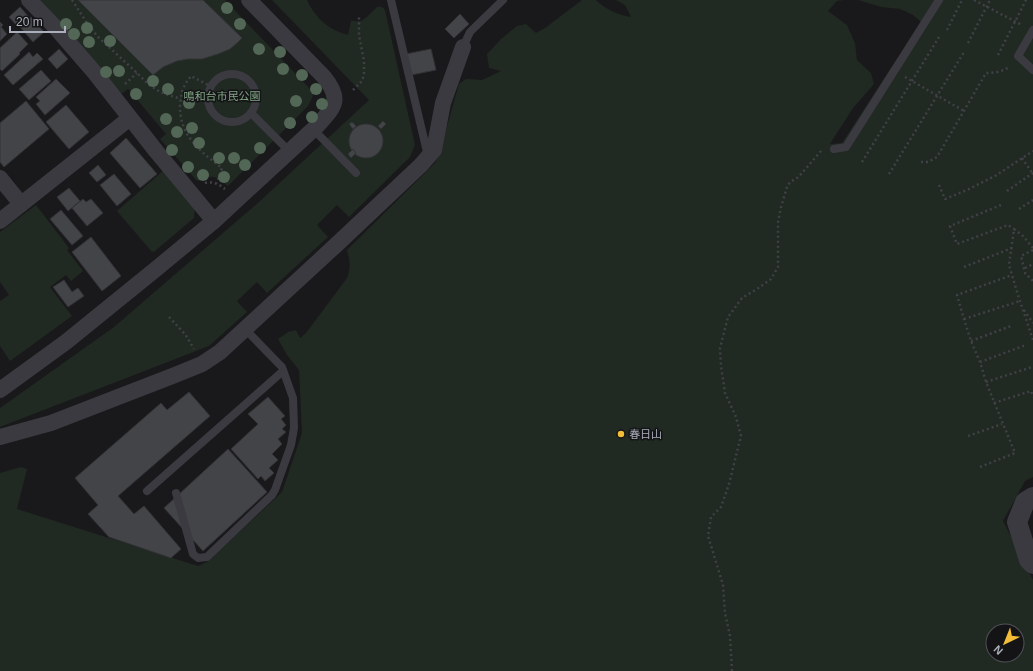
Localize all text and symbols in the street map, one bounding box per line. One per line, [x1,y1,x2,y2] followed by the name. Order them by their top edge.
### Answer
[10,8,65,34] scale bar
[16,15,43,29] text: 20 m
[184,90,261,102] park label: 鳴和台市民公園
[629,428,662,440] place label: 春日山
[616,429,626,439] marker: 春日山
[985,623,1025,663] north arrow
[991,643,1005,657] text: N

